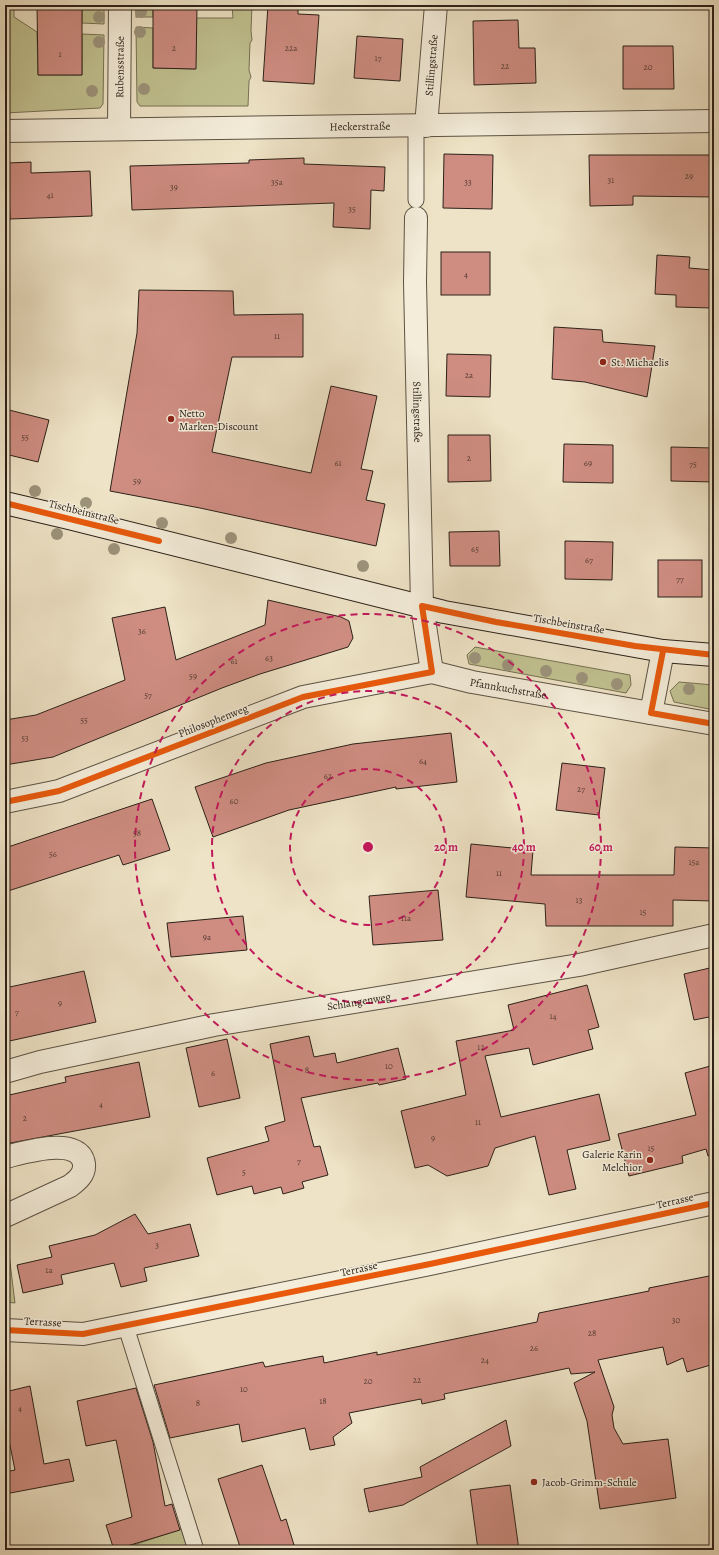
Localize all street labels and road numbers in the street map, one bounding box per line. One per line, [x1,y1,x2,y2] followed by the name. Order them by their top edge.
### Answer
[421,34,441,96] street label: Stillingstraße
[112,36,127,98] street label: Rubensstraße
[329,118,391,134] street label: Heckerstraße
[410,381,426,443] street label: Stillingstraße
[47,496,121,528] street label: Tischbeinstraße
[532,610,606,638] street label: Tischbeinstraße
[469,674,548,702] street label: Pfannkuchstraße
[176,701,250,741] street label: Philosophenweg
[326,989,392,1014] street label: Schlangenweg
[655,1189,695,1213] street label: Terrasse
[339,1258,379,1280] street label: Terrasse
[24,1314,62,1330] street label: Terrasse

